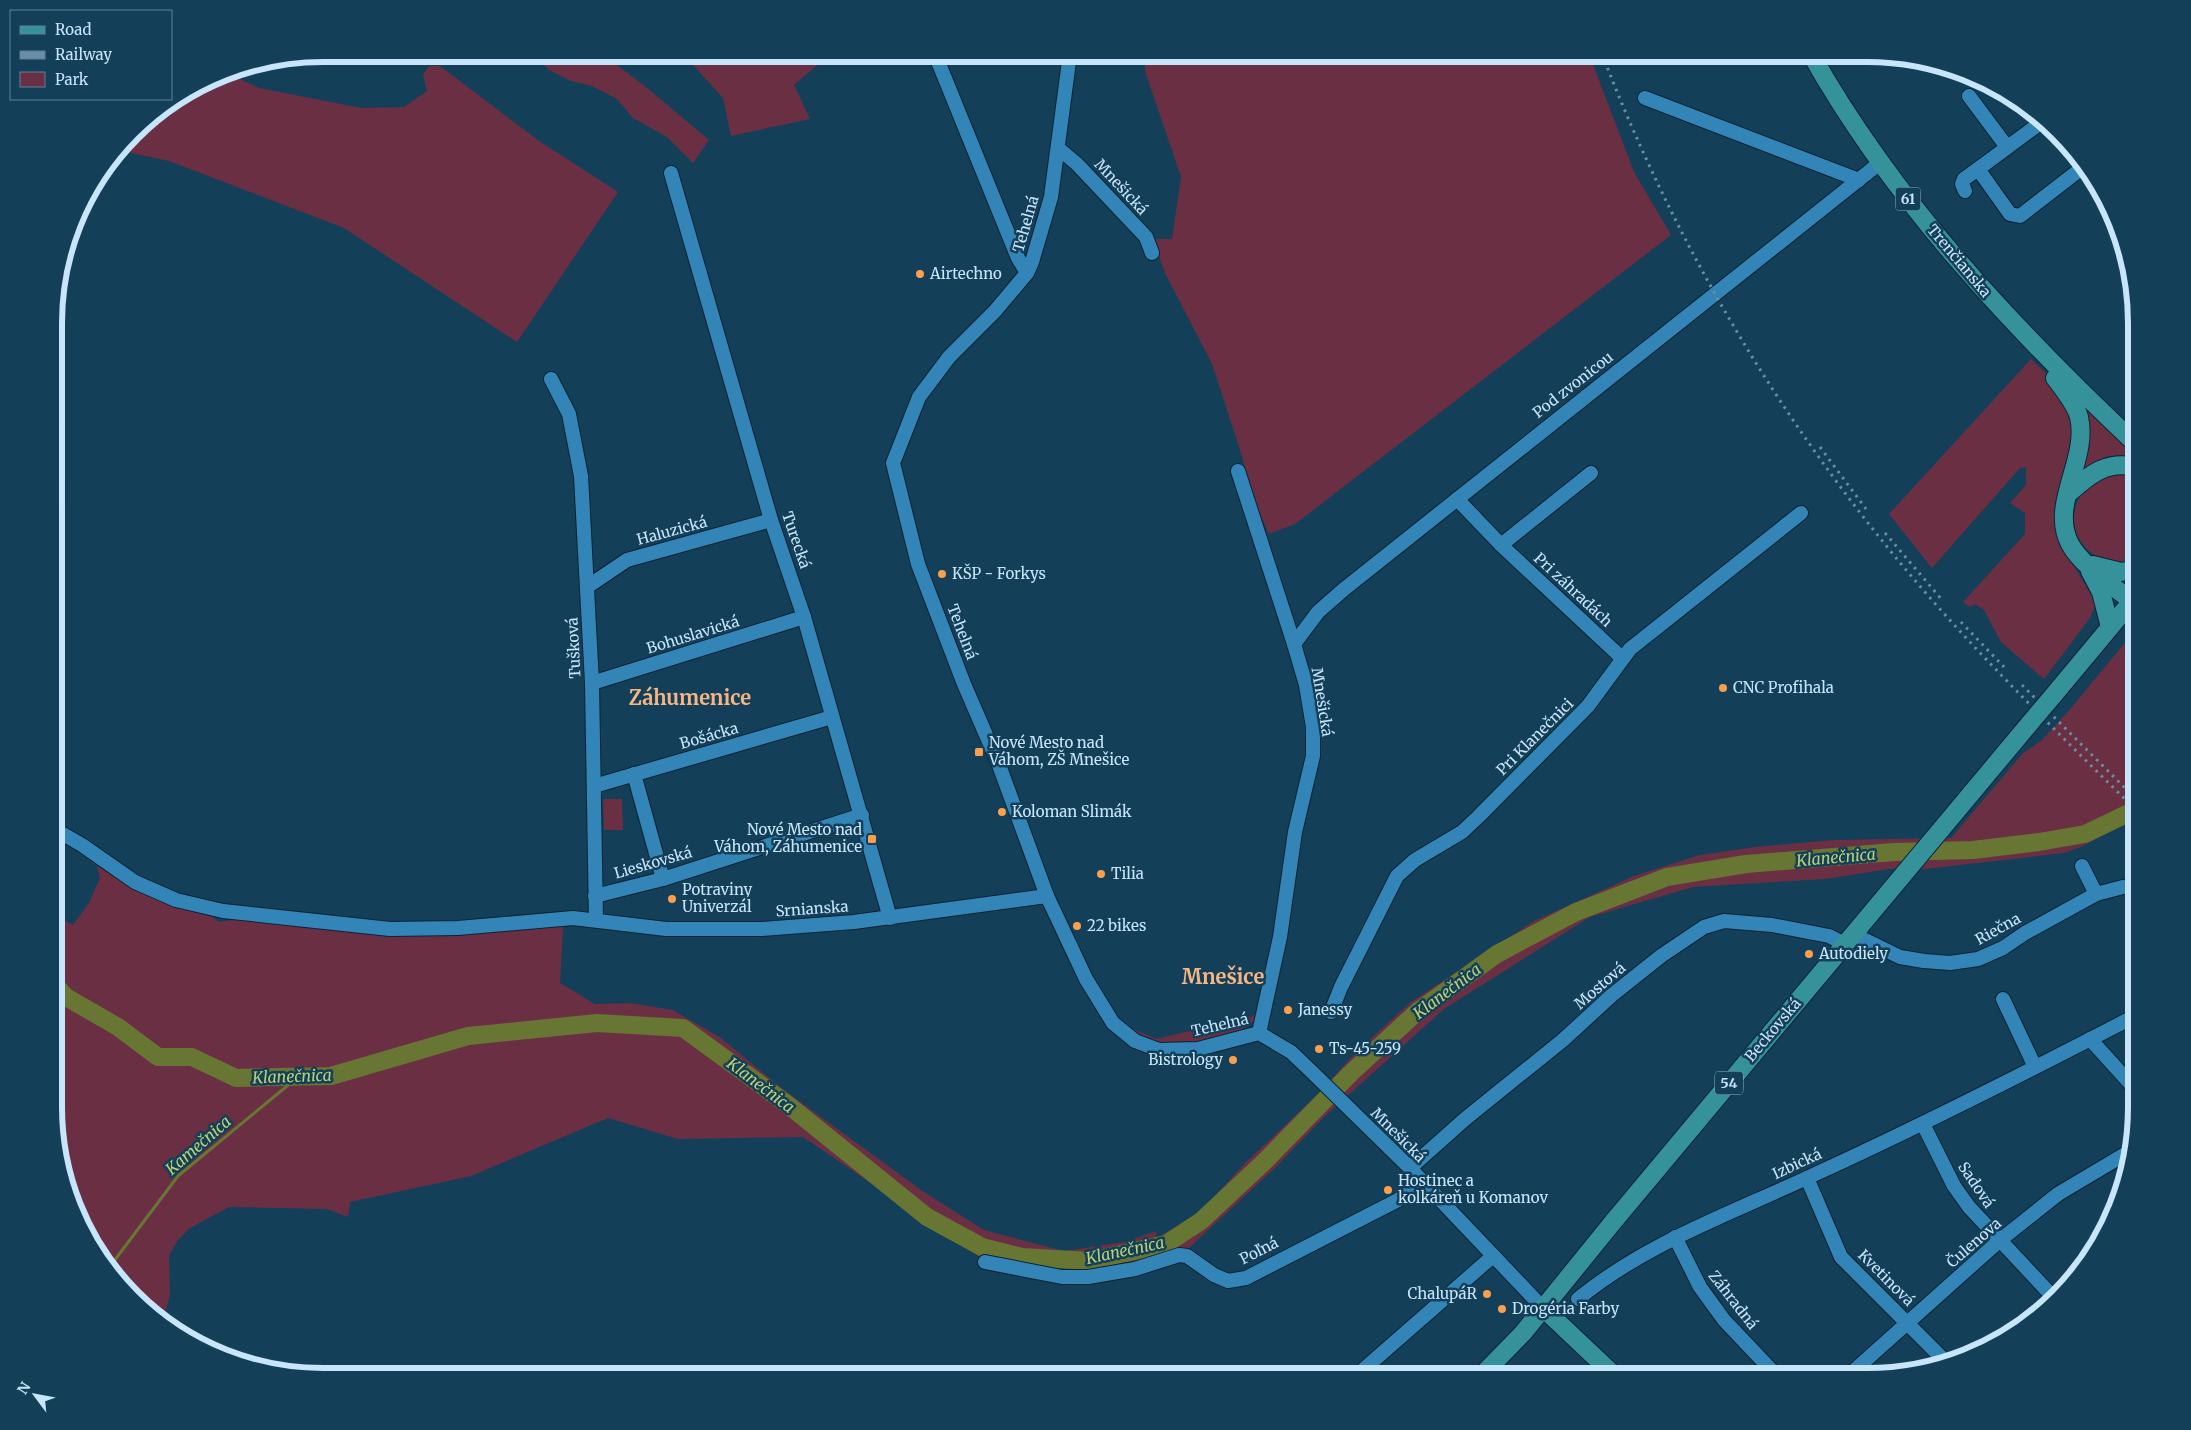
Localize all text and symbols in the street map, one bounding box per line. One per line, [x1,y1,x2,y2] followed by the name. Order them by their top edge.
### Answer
[10,10,172,100] legend
[55,20,91,39] text: Road
[55,45,112,64] text: Railway
[55,70,89,89] text: Park
[1091,155,1152,219] street label: Mnešická
[1896,188,1920,210] road number: 61
[1008,193,1043,254] street label: Tehelná
[1923,220,1995,301] street label: Trenčianska
[929,264,1002,283] place label: Airtechno
[914,268,926,280] marker: Airtechno
[1529,347,1617,422] street label: Pod zvonicou
[778,509,815,571] street label: Turecká
[635,512,709,549] street label: Haluzická
[1530,548,1617,631] street label: Pri záhradách
[952,563,1046,583] place label: KŠP - Forkys
[936,568,948,580] marker: KŠP - Forkys
[943,601,982,662] street label: Tehelná
[644,611,741,658] street label: Bohuslavická
[562,617,585,679] street label: Tušková
[1308,666,1337,738] street label: Mnešická
[1733,678,1834,697] place label: CNC Profihala
[1717,682,1729,694] marker: CNC Profihala
[629,685,751,710] district label: Záhumenice
[1492,694,1577,779] street label: Pri Klanečnici
[677,718,740,753] street label: Bošácka
[988,733,1129,769] place label: Nové Mesto nad Váhom, ZŠ Mnešice
[973,746,985,758] marker: Nové Mesto nad Váhom, ZŠ Mnešice
[1012,802,1132,821] place label: Koloman Slimák
[996,806,1008,818] marker: Koloman Slimák
[713,820,862,856] place label: Nové Mesto nad Váhom, Záhumenice
[866,833,878,845] marker: Nové Mesto nad Váhom, Záhumenice
[612,842,694,883] street label: Lieskovská
[1794,844,1877,871] water label: Klanečnica
[1111,864,1144,883] place label: Tilia
[1095,868,1107,880] marker: Tilia
[682,880,752,916] place label: Potraviny Univerzál
[666,893,678,905] marker: Potraviny Univerzál
[775,896,849,921] street label: Srnianska
[1972,908,2024,949] street label: Riečna
[1087,916,1146,935] place label: 22 bikes
[1071,920,1083,932] marker: 22 bikes
[1818,944,1888,963] place label: Autodiely
[1803,948,1815,960] marker: Autodiely
[1570,958,1629,1013] street label: Mostová
[1408,959,1485,1024] water label: Klanečnica
[1182,964,1264,989] district label: Mnešice
[1741,994,1805,1065] street label: Beckovská
[1297,1000,1353,1019] place label: Janessy
[1282,1004,1294,1016] marker: Janessy
[1189,1009,1250,1040] street label: Tehelná
[1329,1039,1401,1058] place label: Ts-45-259
[1313,1043,1325,1055] marker: Ts-45-259
[1148,1050,1223,1069] place label: Bistrology
[722,1052,799,1117] water label: Klanečnica
[1227,1054,1239,1066] marker: Bistrology
[251,1065,332,1087] water label: Klanečnica
[1715,1072,1743,1094] road number: 54
[1367,1103,1430,1166] street label: Mnešická
[161,1111,235,1179] water label: Kamečnica
[1769,1144,1824,1183] street label: Izbická
[1954,1158,1999,1211] street label: Sadová
[1398,1171,1548,1207] place label: Hostinec a kolkáreň u Komanov
[1382,1184,1394,1196] marker: Hostinec a kolkáreň u Komanov
[1942,1213,2005,1272] street label: Čulenova
[1083,1232,1166,1268] water label: Klanečnica
[1236,1233,1281,1268] street label: Poľná
[1854,1246,1918,1310] street label: Kvetinová
[1704,1266,1762,1333] street label: Záhradná
[1408,1284,1478,1303] place label: ChalupáR
[1481,1288,1493,1300] marker: ChalupáR
[1512,1299,1619,1318] place label: Drogéria Farby
[1496,1303,1508,1315] marker: Drogéria Farby
[10,1370,60,1420] north arrow
[13,1379,35,1398] text: N

